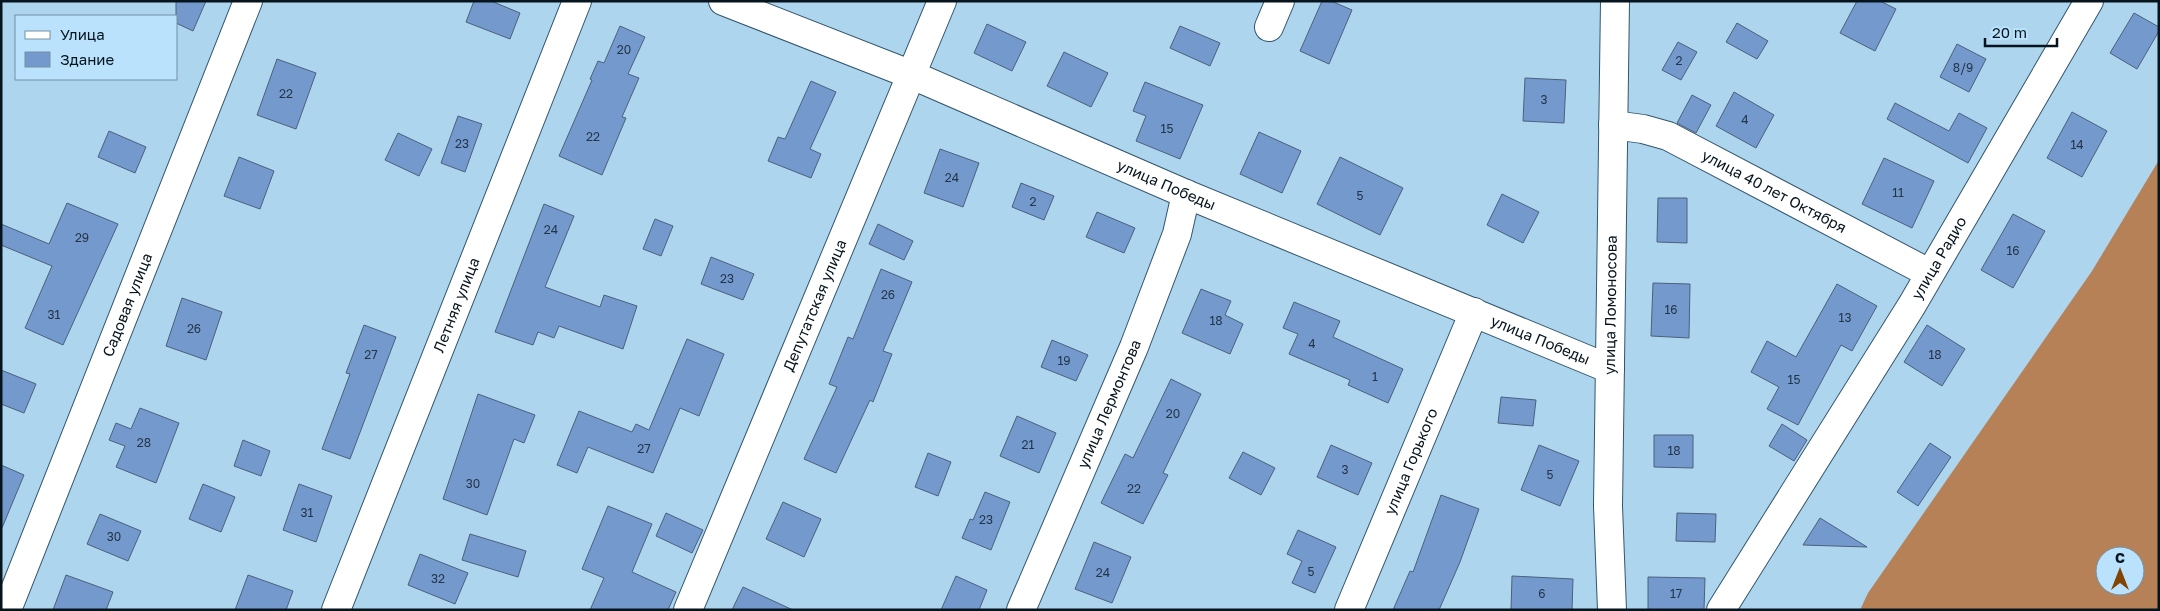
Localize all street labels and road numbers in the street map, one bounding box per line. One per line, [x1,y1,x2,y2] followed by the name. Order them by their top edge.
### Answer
[1699,145,1850,236] street label: улица 40 лет Октября
[1115,155,1219,213] street label: улица Победы
[1907,213,1970,303] street label: улица Радио
[1600,235,1620,375] street label: улица Ломоносова
[779,236,850,374] street label: Депутатская улица
[98,250,155,359] street label: Садовая улица
[429,255,483,355] street label: Летняя улица
[1488,311,1593,368] street label: улица Победы
[1073,337,1144,471] street label: улица Лермонтова
[1380,405,1441,517] street label: улица Горького

